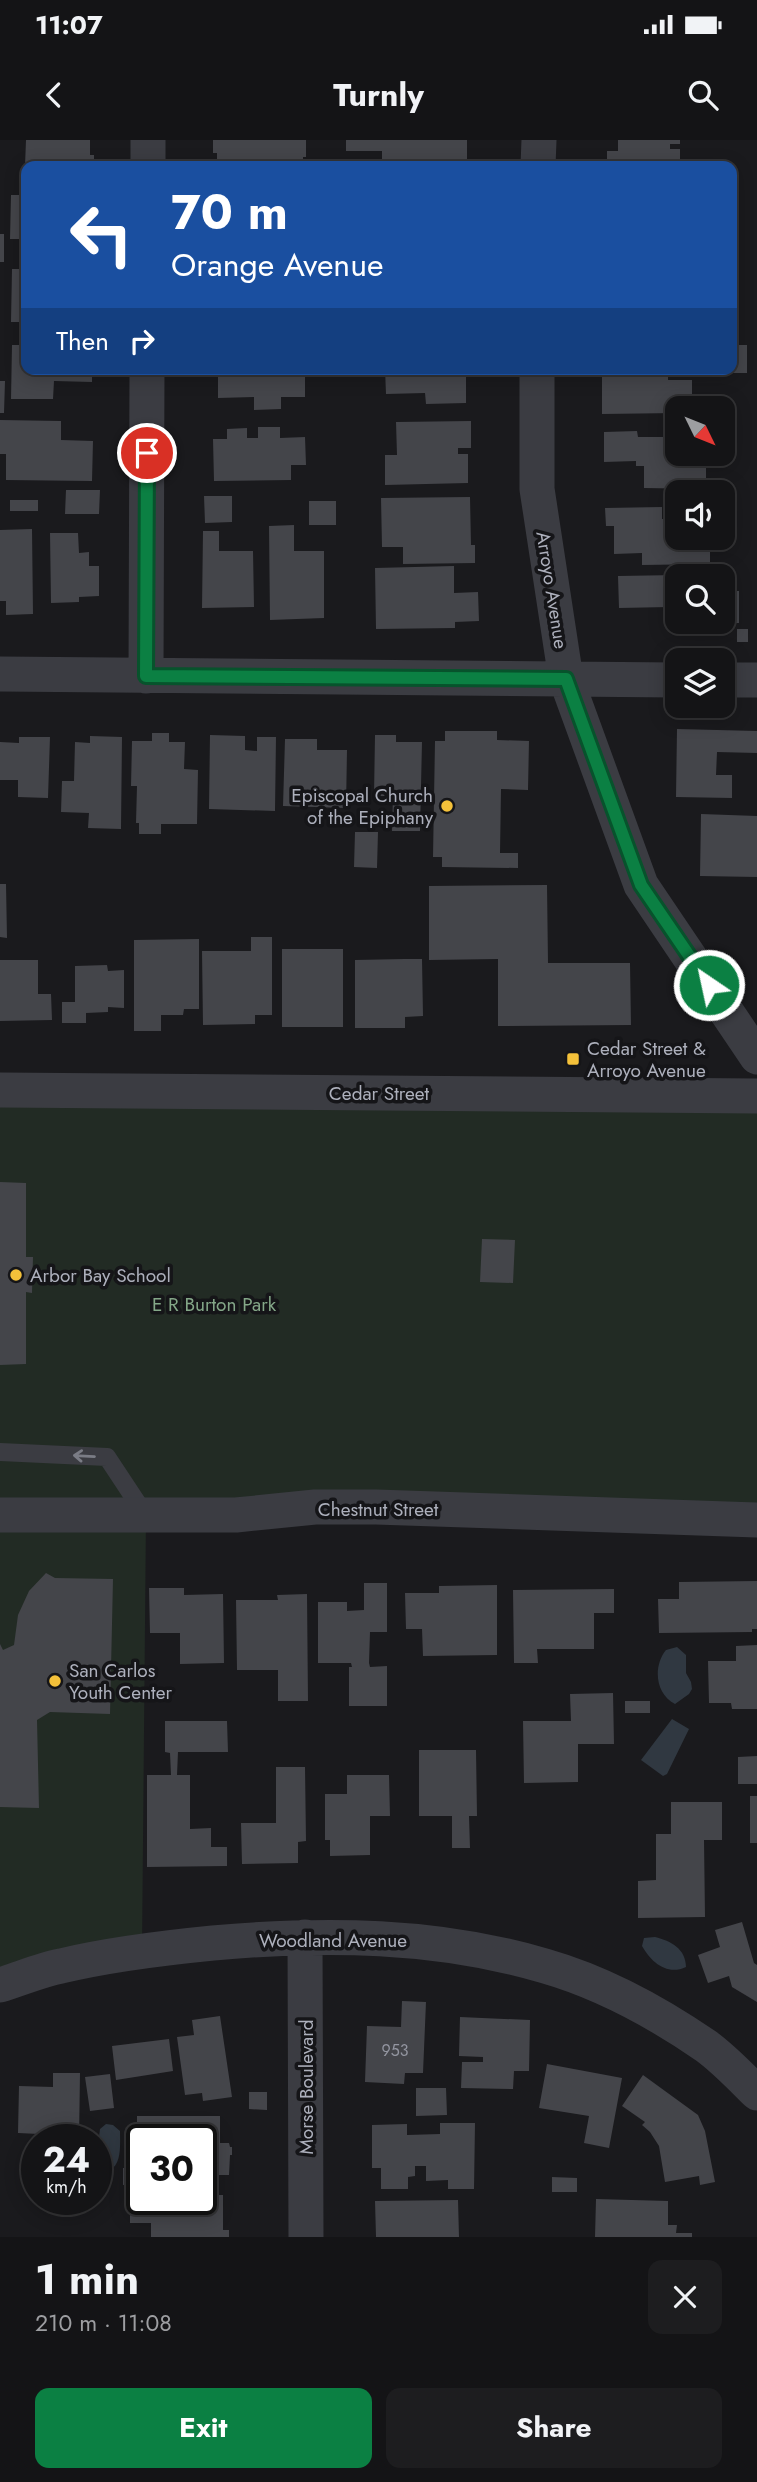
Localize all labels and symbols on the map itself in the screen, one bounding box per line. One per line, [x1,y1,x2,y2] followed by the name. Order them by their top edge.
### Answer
[665,396,735,466] north arrow
[117,423,177,483] pin
[529,529,575,651] street label: Arroyo Avenue
[291,782,434,831] place label: Episcopal Church of the Epiphany
[439,798,455,814] marker: Episcopal Church of the Epiphany
[672,948,746,1022] position arrow
[587,1035,706,1084] place label: Cedar Street & Arroyo Avenue
[565,1051,581,1067] marker: Cedar Street & Arroyo Avenue
[329,1080,430,1107] street label: Cedar Street
[30,1262,171,1289] place label: Arbor Bay School
[8,1267,24,1283] marker: Arbor Bay School
[152,1291,277,1318] park label: E R Burton Park
[73,1450,96,1463] one-way arrow
[318,1496,439,1523] street label: Chestnut Street
[69,1657,172,1706] place label: San Carlos Youth Center
[47,1673,63,1689] marker: San Carlos Youth Center
[259,1927,407,1954] street label: Woodland Avenue
[293,2019,320,2155] street label: Morse Boulevard
[382,2039,409,2062] house number: 953
[126,2124,217,2215] speed limit sign: 30

